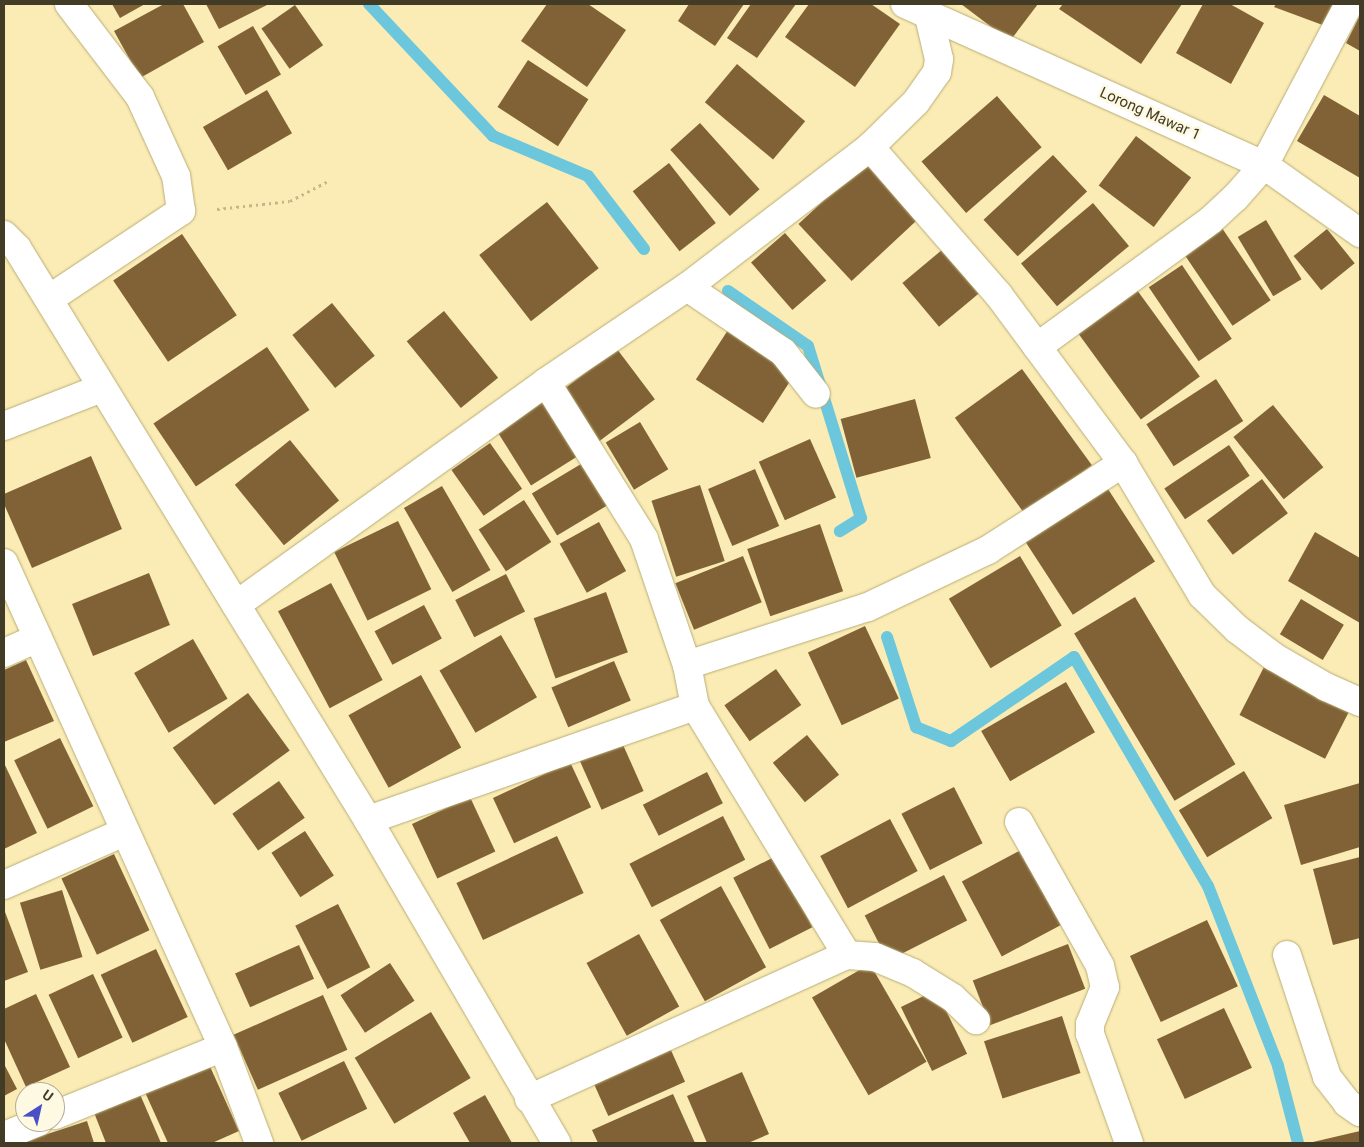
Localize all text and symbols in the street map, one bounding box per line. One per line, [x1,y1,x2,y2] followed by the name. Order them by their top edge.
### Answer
[1097,84,1203,144] street label: Lorong Mawar 1
[15,1082,65,1132] north arrow
[40,1086,56,1105] text: U

